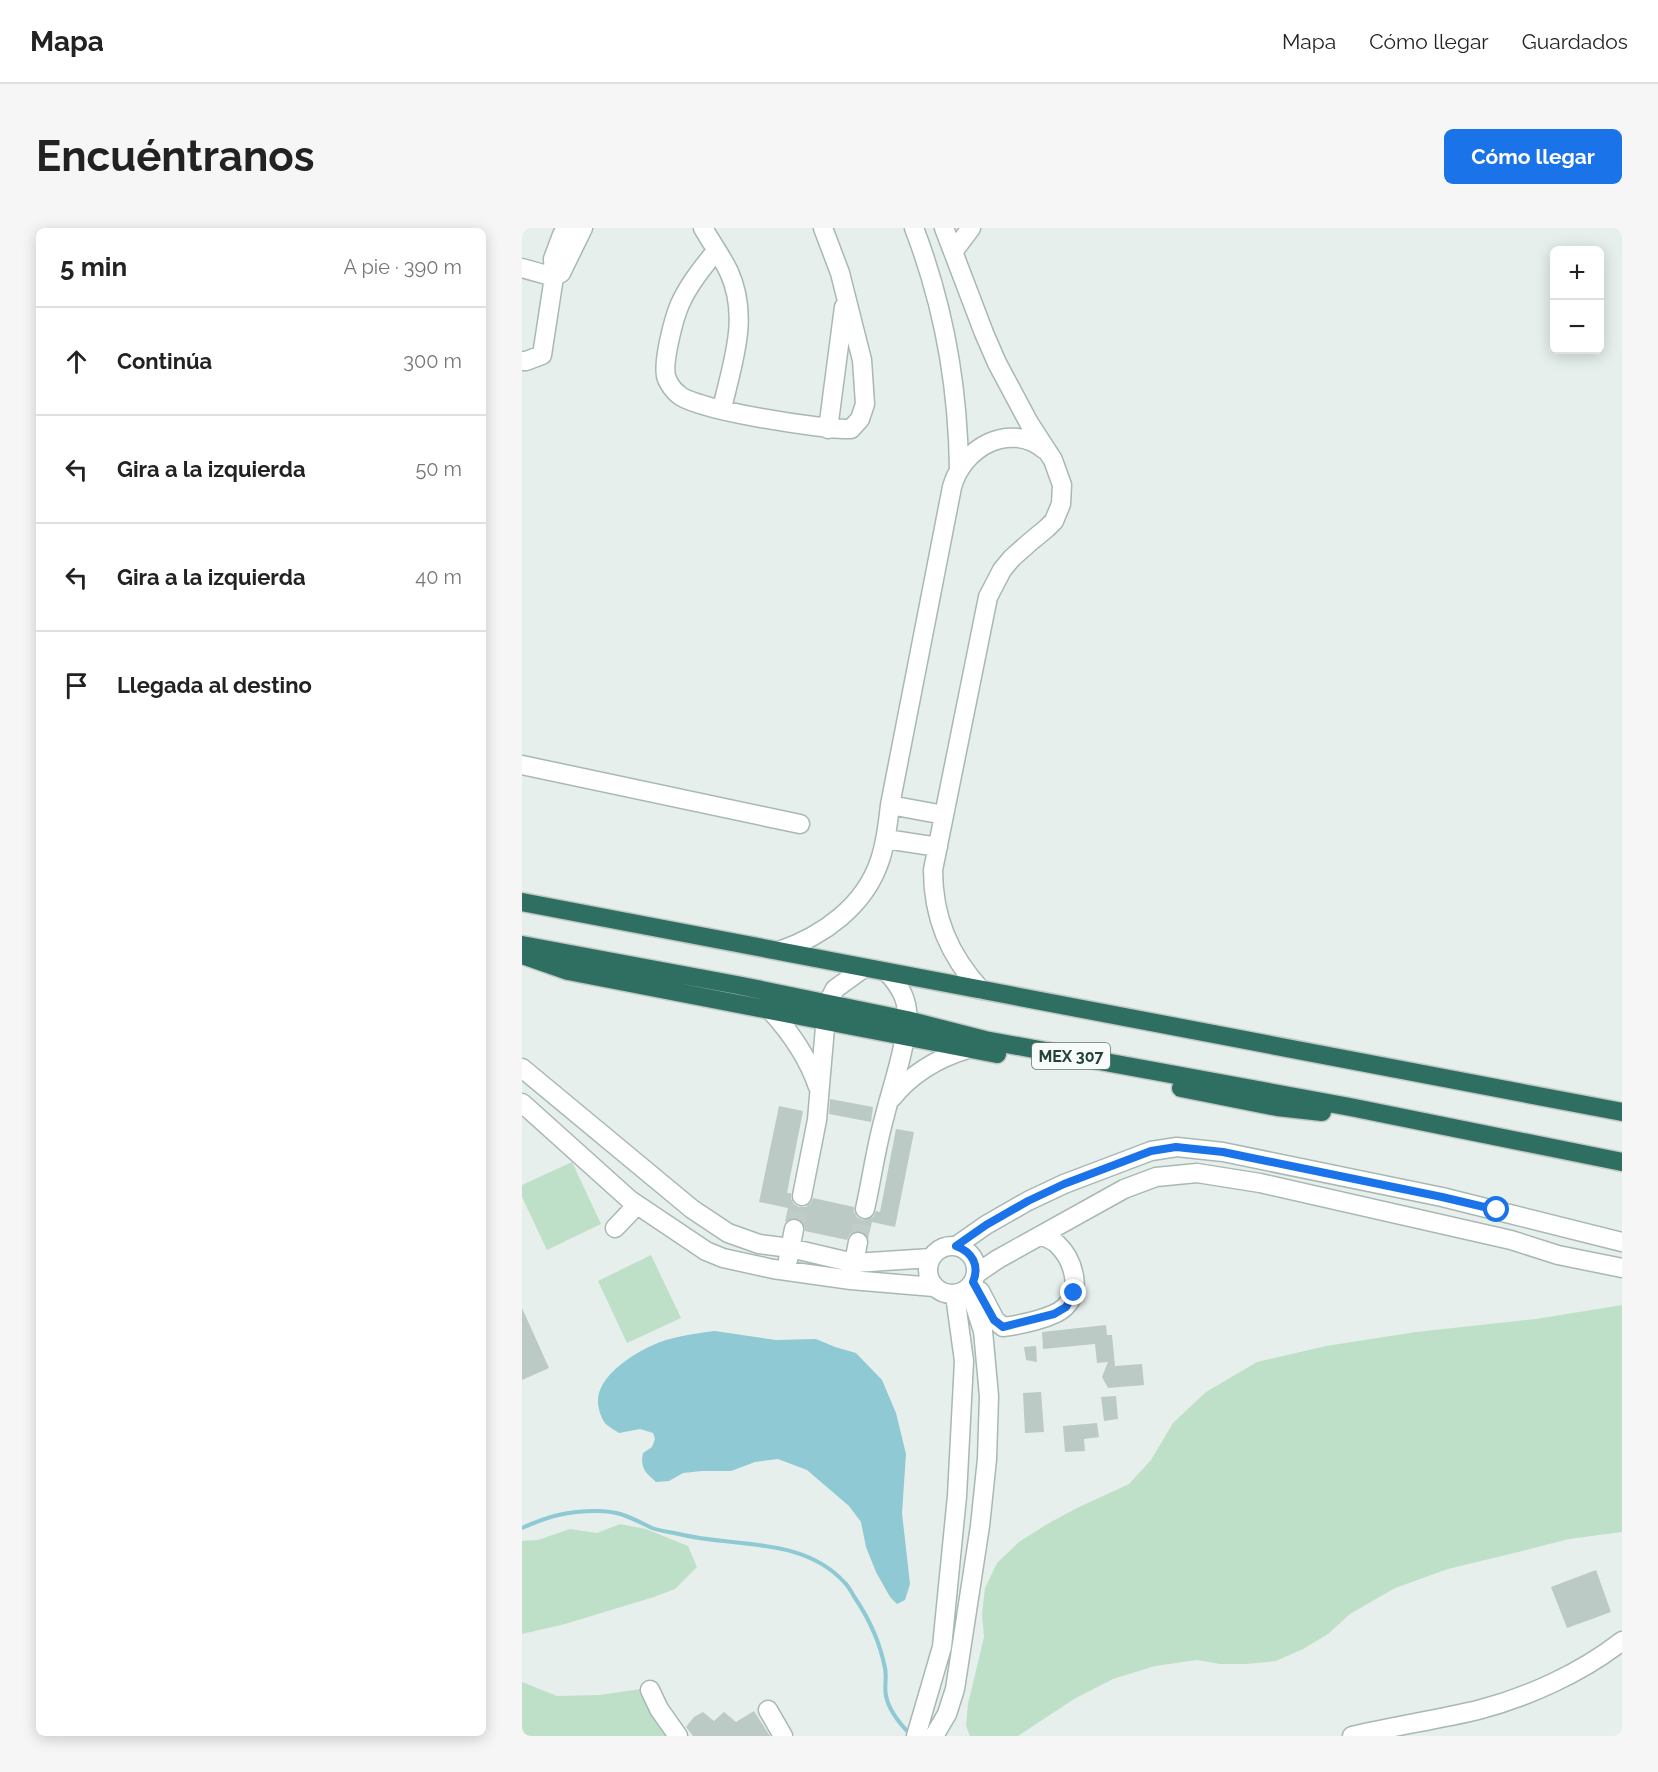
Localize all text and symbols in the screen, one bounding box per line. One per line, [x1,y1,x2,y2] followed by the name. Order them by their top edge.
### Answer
[30,25,104,58] text: Mapa
[1282,29,1336,54] text: Mapa
[1369,29,1489,54] text: Cómo llegar
[1522,29,1628,54] text: Guardados
[1444,129,1622,184] button: Cómo llegar
[36,132,315,181] text: Encuéntranos
[1550,246,1604,354] map controls
[1550,246,1604,300] button: +
[60,252,127,282] text: 5 min
[343,255,462,279] text: A pie · 390 m
[1550,300,1604,354] button: −
[60,345,93,378] icon: ahead
[117,348,212,374] text: Continúa
[403,349,462,373] text: 300 m
[60,453,93,486] icon: left
[117,456,306,482] text: Gira a la izquierda
[415,457,462,481] text: 50 m
[60,561,93,594] icon: left
[117,564,306,590] text: Gira a la izquierda
[415,565,462,589] text: 40 m
[60,669,93,702] icon: arrive
[117,672,312,698] text: Llegada al destino
[1032,1043,1110,1069] road number: MEX 307
[1483,1196,1509,1222] route start
[1060,1279,1086,1305] route end

